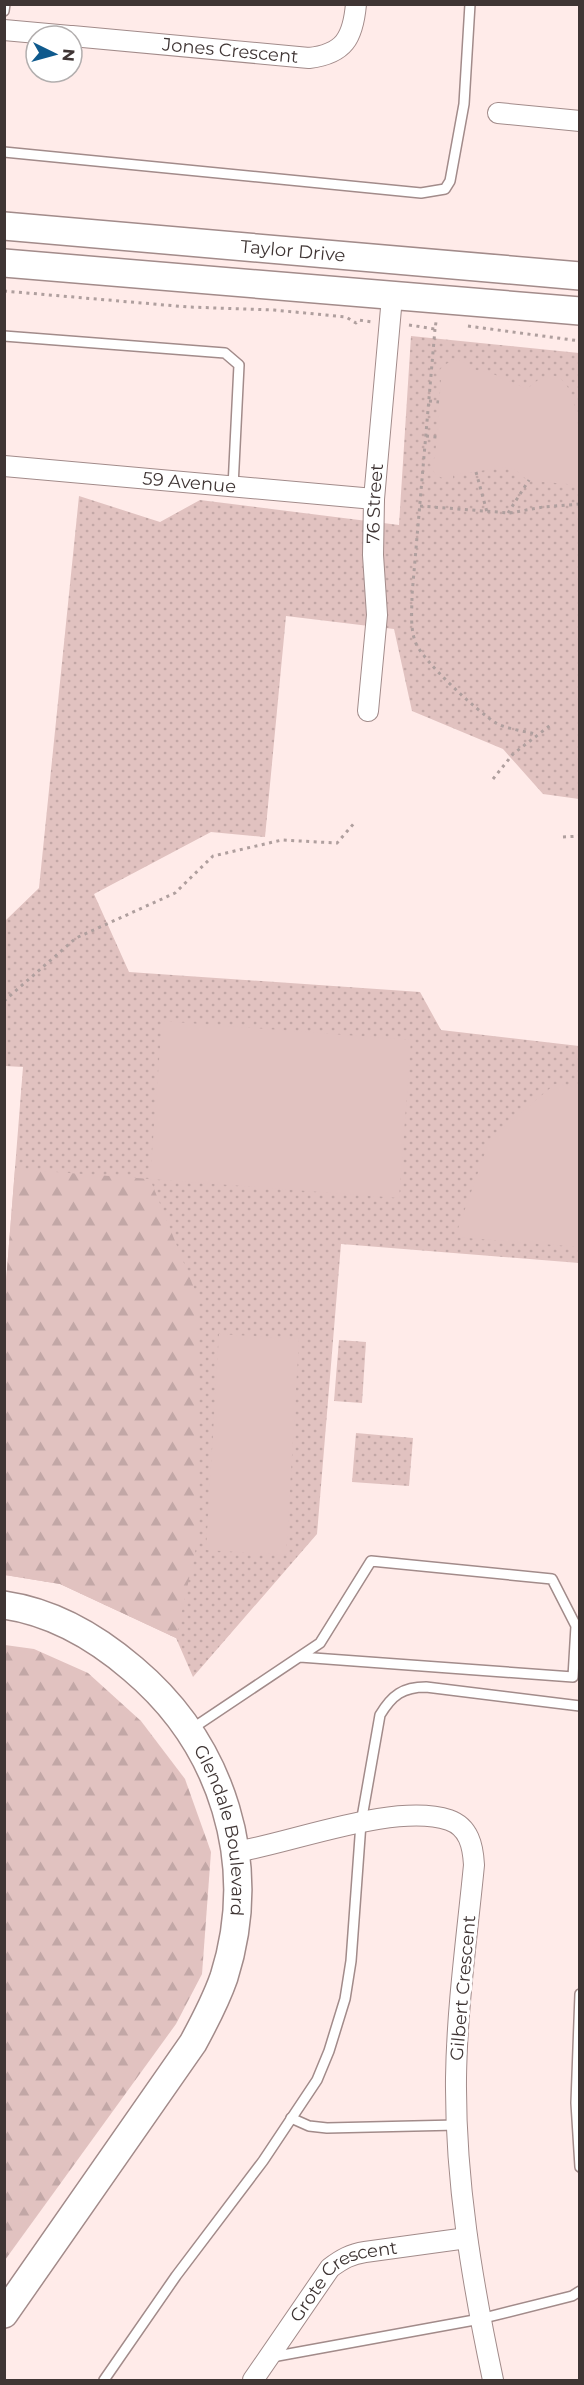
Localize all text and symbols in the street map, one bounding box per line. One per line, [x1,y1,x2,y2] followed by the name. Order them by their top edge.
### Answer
[24,24,84,84] north arrow
[160,33,299,68] street label: Jones Crescent
[58,48,78,63] text: N
[240,236,346,267] street label: Taylor Drive
[362,463,388,544] street label: 76 Street
[142,467,237,498] street label: 59 Avenue
[189,1741,249,1917] street label: Glendale Boulevard
[446,1914,480,2062] street label: Gilbert Crescent
[285,2237,399,2326] street label: Grote Crescent

